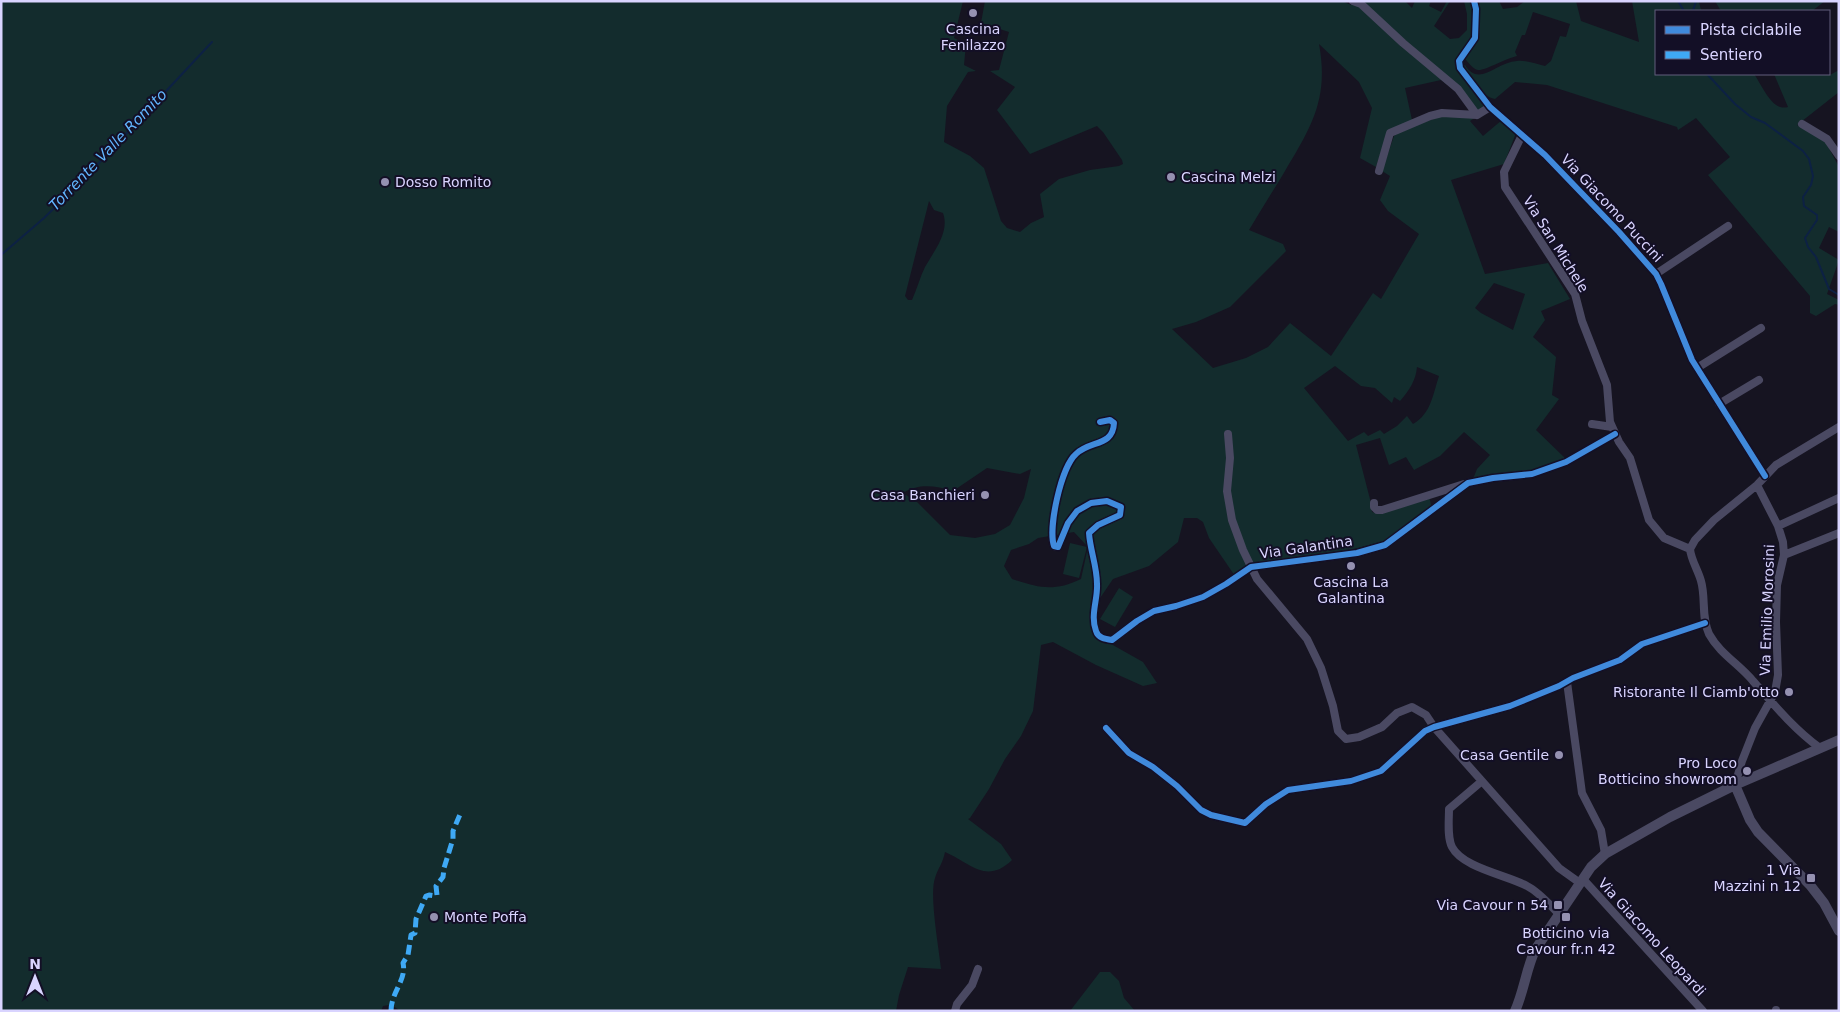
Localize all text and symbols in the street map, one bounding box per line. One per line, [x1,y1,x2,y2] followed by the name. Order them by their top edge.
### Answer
[967,7,979,19] marker: Cascina Fenilazzo
[1655,10,1830,75] legend
[941,21,1005,53] place label: Cascina Fenilazzo
[1700,21,1802,39] text: Pista ciclabile
[1700,46,1763,64] text: Sentiero
[45,86,171,214] water label: Torrente Valle Romito
[1558,151,1666,265] street label: Via Giacomo Puccini
[1181,169,1276,185] place label: Cascina Melzi
[1165,171,1177,183] marker: Cascina Melzi
[395,174,491,190] place label: Dosso Romito
[379,176,391,188] marker: Dosso Romito
[1520,193,1592,295] street label: Via San Michele
[871,487,975,503] place label: Casa Banchieri
[979,489,991,501] marker: Casa Banchieri
[1258,533,1354,561] street label: Via Galantina
[1757,544,1777,676] street label: Via Emilio Morosini
[1345,560,1357,572] marker: Cascina La Galantina
[1313,574,1389,606] place label: Cascina La Galantina
[1613,684,1779,700] place label: Ristorante Il Ciamb'otto
[1783,686,1795,698] marker: Ristorante Il Ciamb'otto
[1460,747,1549,763] place label: Casa Gentile
[1553,749,1565,761] marker: Casa Gentile
[1598,755,1737,787] place label: Pro Loco Botticino showroom
[1741,765,1753,777] marker: Pro Loco Botticino showroom
[1713,862,1801,894] place label: 1 Via Mazzini n 12
[1805,872,1817,884] marker: 1 Via Mazzini n 12
[1595,875,1709,999] street label: Via Giacomo Leopardi
[1436,897,1548,913] place label: Via Cavour n 54
[1552,899,1564,911] marker: Via Cavour n 54
[444,909,527,925] place label: Monte Poffa
[428,911,440,923] marker: Monte Poffa
[1560,911,1572,923] marker: Botticino via Cavour fr.n 42
[1516,925,1616,957] place label: Botticino via Cavour fr.n 42
[10,952,60,1002] north arrow
[29,956,41,972] text: N

